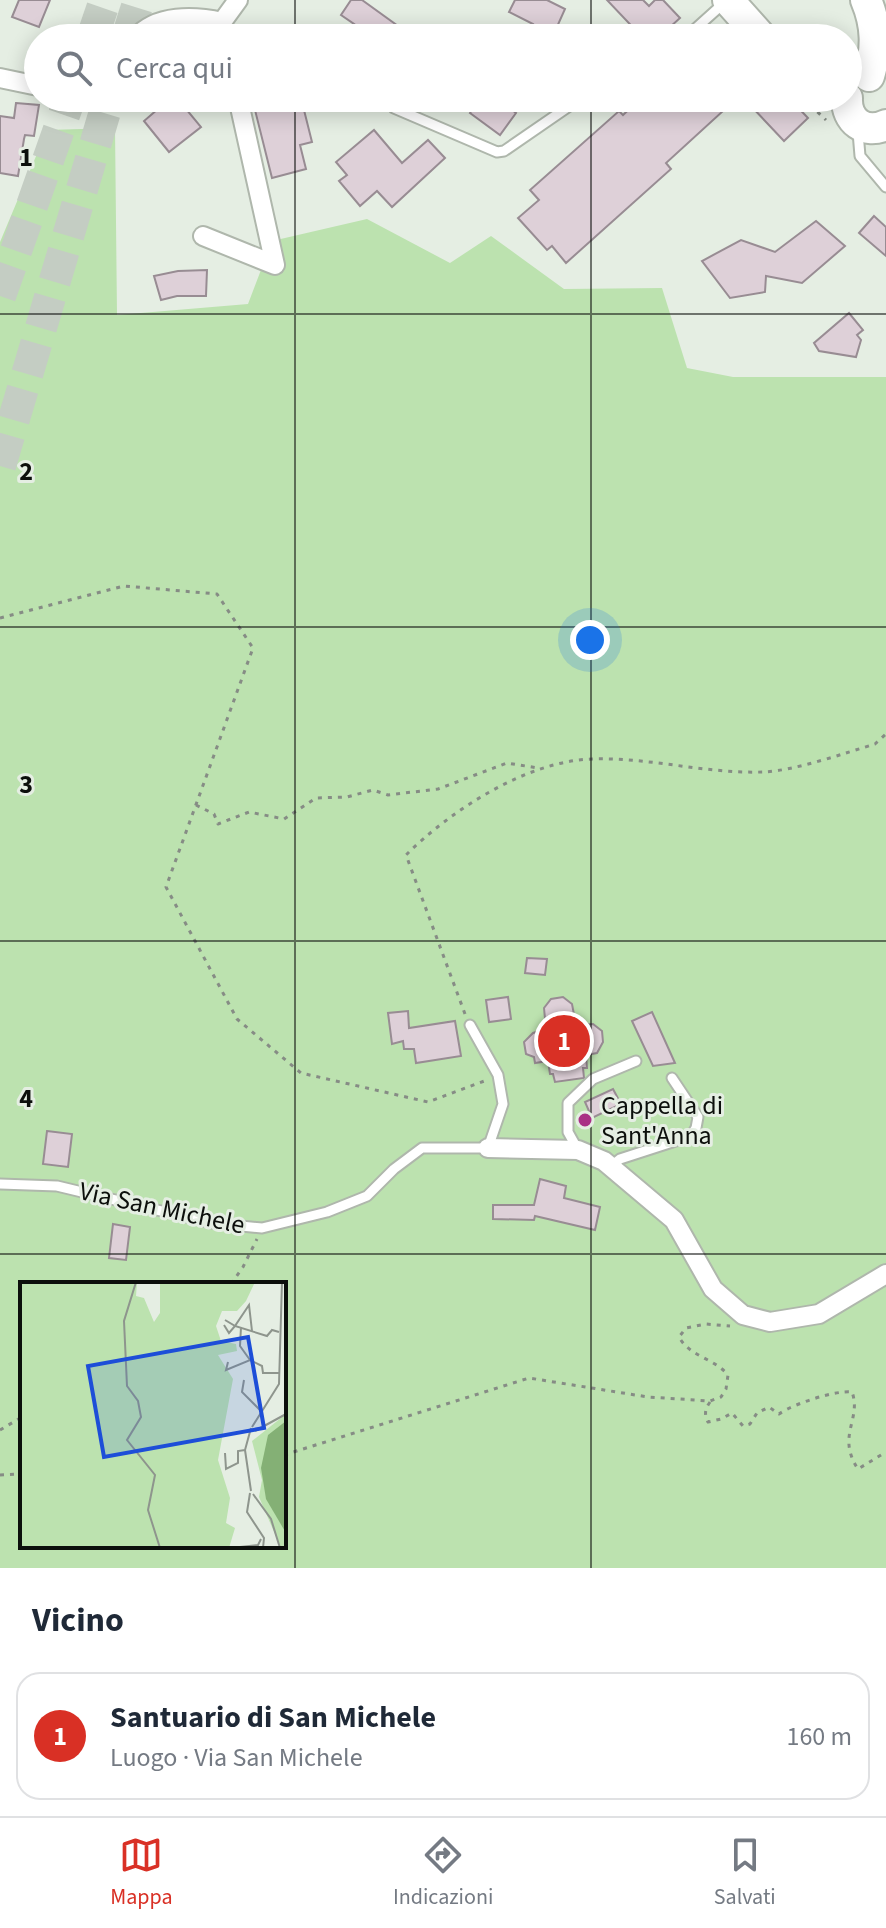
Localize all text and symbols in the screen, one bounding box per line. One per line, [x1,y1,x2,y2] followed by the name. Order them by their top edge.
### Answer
[24,24,862,112] search box
[52,46,96,90] icon: search
[116,47,233,90] text: Cerca qui
[19,139,33,176] text: 1
[19,453,33,490] text: 2
[570,620,610,660] your location
[19,766,33,803] text: 3
[538,1011,590,1071] pin: 1
[19,1080,33,1117] text: 4
[601,1087,723,1154] place label: Cappella di Sant'Anna
[576,1111,594,1129] marker: Cappella di Sant'Anna
[76,1172,248,1244] street label: Via San Michele
[20,1282,286,1548] inset map
[32,1596,124,1645] text: Vicino
[110,1696,436,1739] text: Santuario di San Michele
[53,1718,67,1755] text: 1
[786,1718,852,1755] text: 160 m
[110,1739,363,1776] text: Luogo · Via San Michele
[110,1833,173,1913] tab: Mappa
[393,1833,493,1913] tab: Indicazioni
[714,1833,776,1913] tab: Salvati

